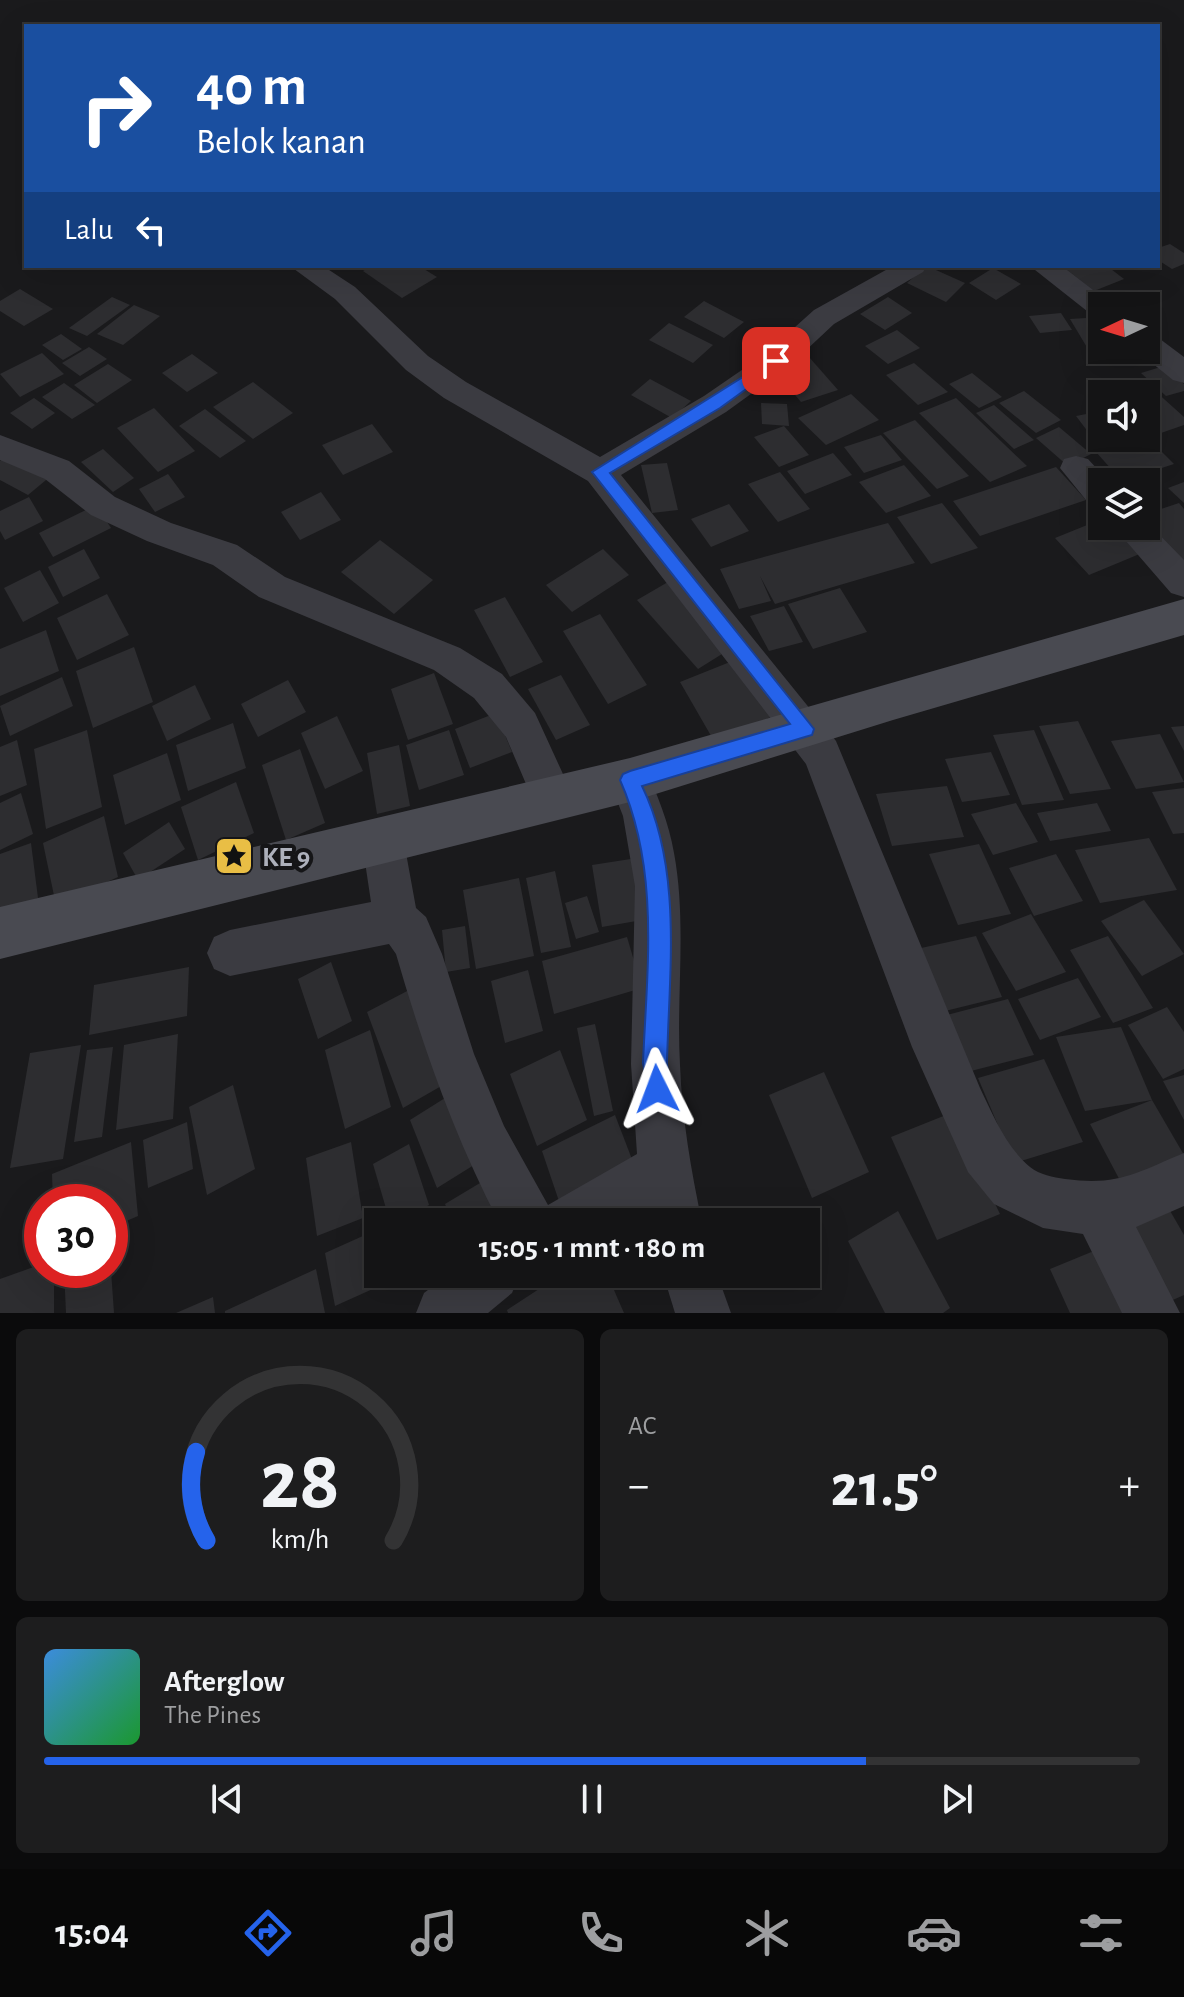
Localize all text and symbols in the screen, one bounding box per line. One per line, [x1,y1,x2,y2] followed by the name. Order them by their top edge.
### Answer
[64,56,168,160] icon: right
[196,59,307,115] text: 40 m
[196,124,366,160] text: Belok kanan
[129,208,173,252] icon: left
[64,215,113,245] text: Lalu
[1088,292,1160,364] north arrow
[1088,292,1160,540] map controls
[742,327,810,395] pin
[754,339,798,383] icon: arrive
[1088,380,1160,452] button: sound
[1088,468,1160,540] button: layers
[213,835,255,877] place icon: KE 9
[262,844,310,872] place label: KE 9
[615,1047,699,1131] position arrow
[24,1184,128,1288] speed limit sign: 30
[479,1233,705,1263] text: 15:05 · 1 mnt · 180 m
[628,1413,656,1439] text: AC
[260,1440,340,1524] text: 28
[830,1457,938,1517] text: 21.5°
[628,1464,649,1508] text: −
[1119,1464,1140,1508] text: +
[271,1525,329,1554] text: km/h
[164,1667,285,1697] text: Afterglow
[164,1702,261,1728] text: The Pines
[205,1777,249,1821] icon: previous
[570,1777,614,1821] icon: pause
[935,1777,979,1821] icon: next
[240,1905,296,1961] icon: directions
[406,1905,462,1961] icon: music
[573,1905,629,1961] icon: phone
[739,1905,795,1961] icon: climate
[906,1905,962,1961] icon: car
[1073,1905,1129,1961] icon: filters
[55,1915,129,1951] text: 15:04

